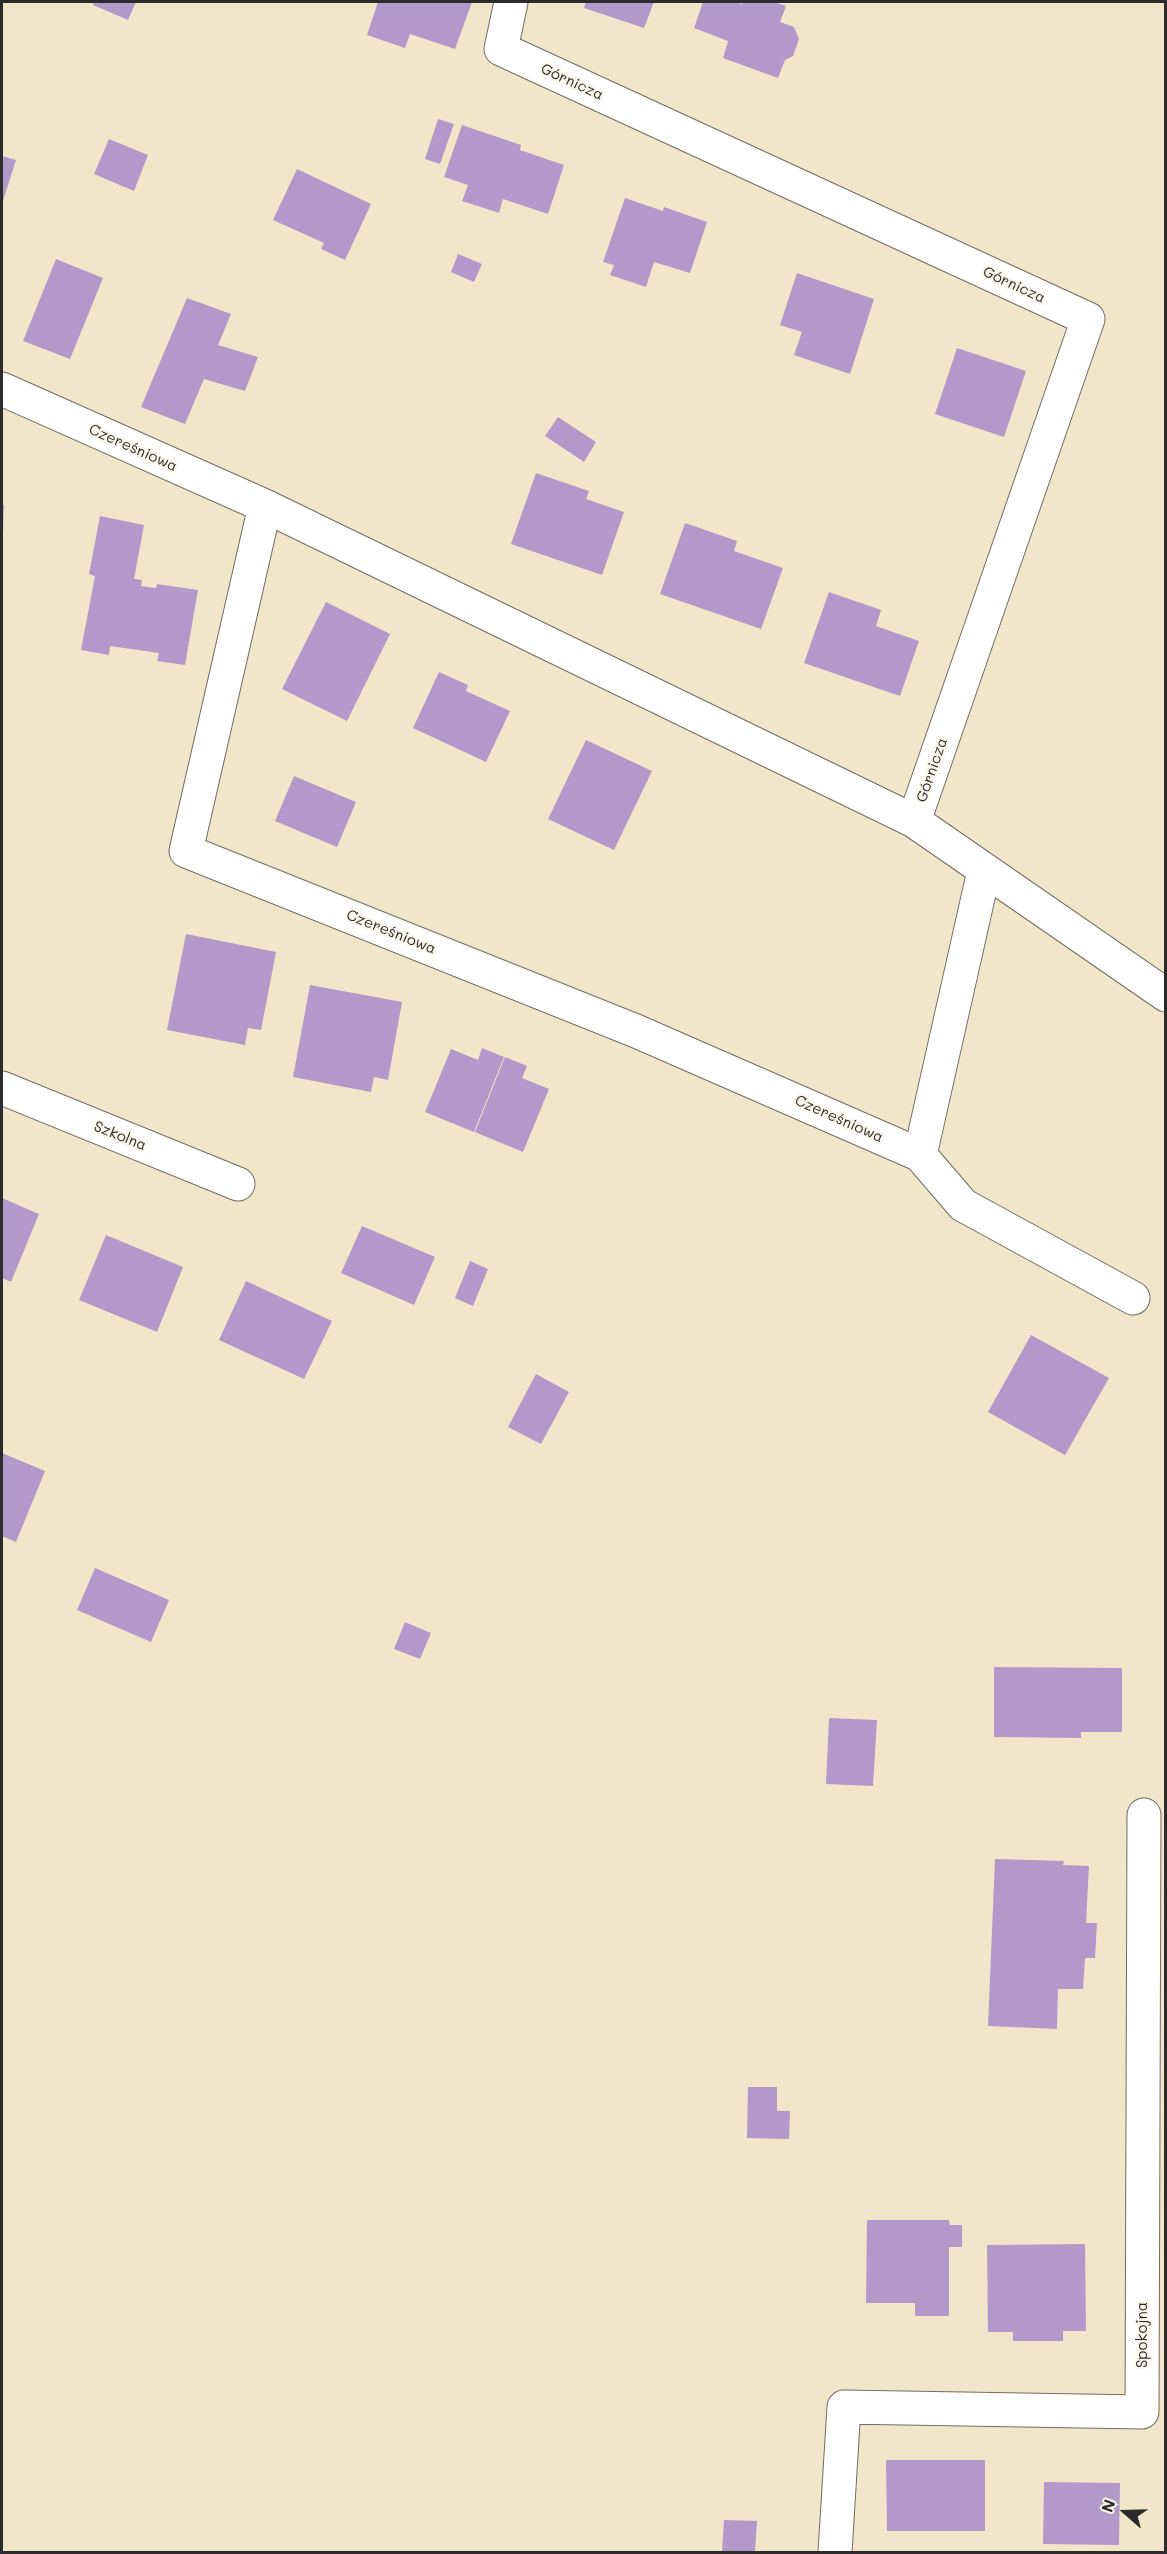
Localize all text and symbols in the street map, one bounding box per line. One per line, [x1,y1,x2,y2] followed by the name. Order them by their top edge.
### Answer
[538,60,606,104] street label: Górnicza
[980,263,1048,307] street label: Górnicza
[86,420,180,476] street label: Czereśniowa
[913,735,951,805] street label: Górnicza
[343,906,439,958] street label: Czereśniowa
[792,1091,886,1147] street label: Czereśniowa
[91,1117,149,1155] street label: Szkolna
[1133,2302,1151,2368] street label: Spokojna
[1095,2482,1155,2542] north arrow
[1096,2496,1120,2515] text: N

